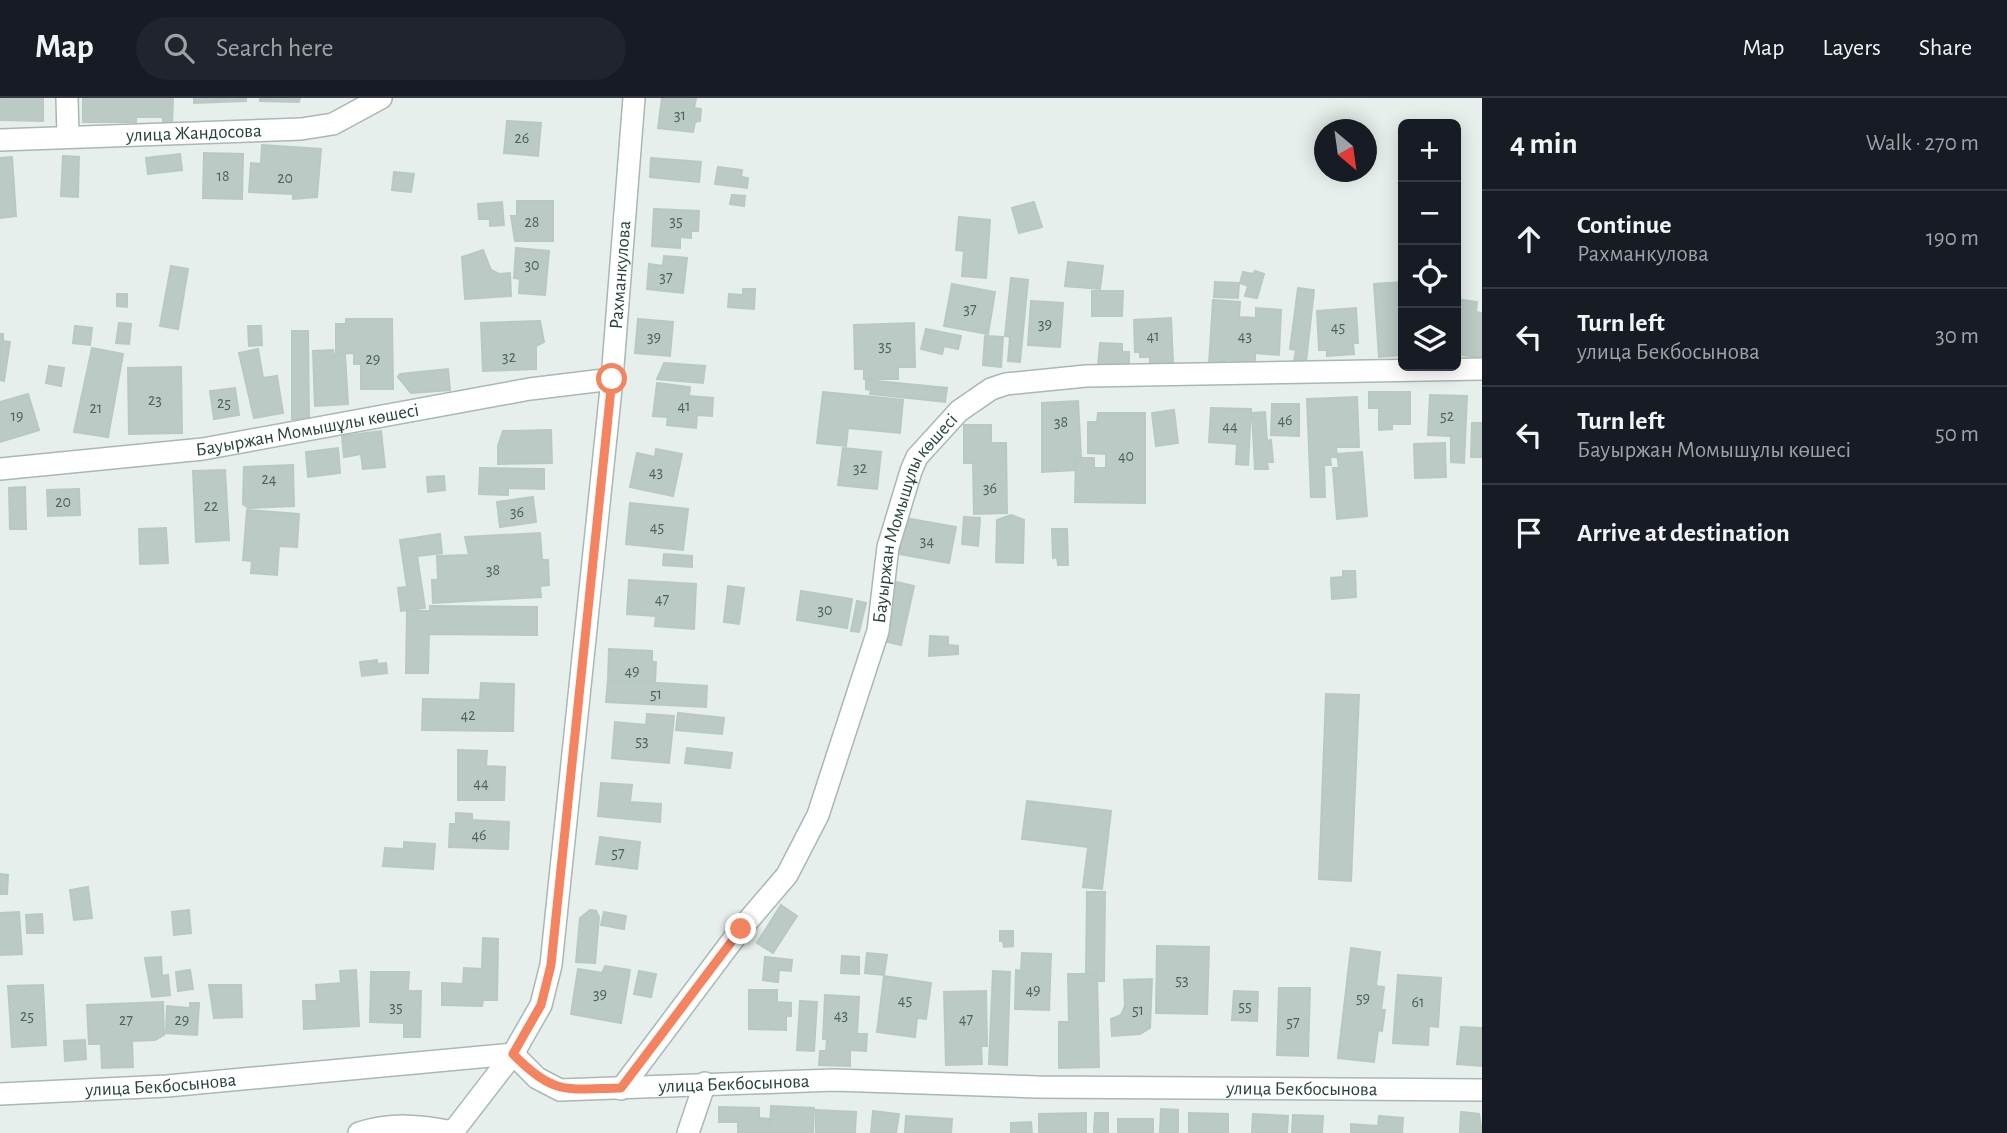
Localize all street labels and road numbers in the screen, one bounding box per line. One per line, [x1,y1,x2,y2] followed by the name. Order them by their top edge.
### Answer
[125,121,262,145] street label: улица Жандосова
[606,220,634,330] street label: Рахманкулова
[195,400,420,459] street label: Бауыржан Момышұлы көшесі
[869,410,961,624] street label: Бауыржан Момышұлы көшесі
[84,1070,237,1099] street label: улица Бекбосынова
[657,1071,810,1096] street label: улица Бекбосынова
[1225,1079,1378,1099] street label: улица Бекбосынова

